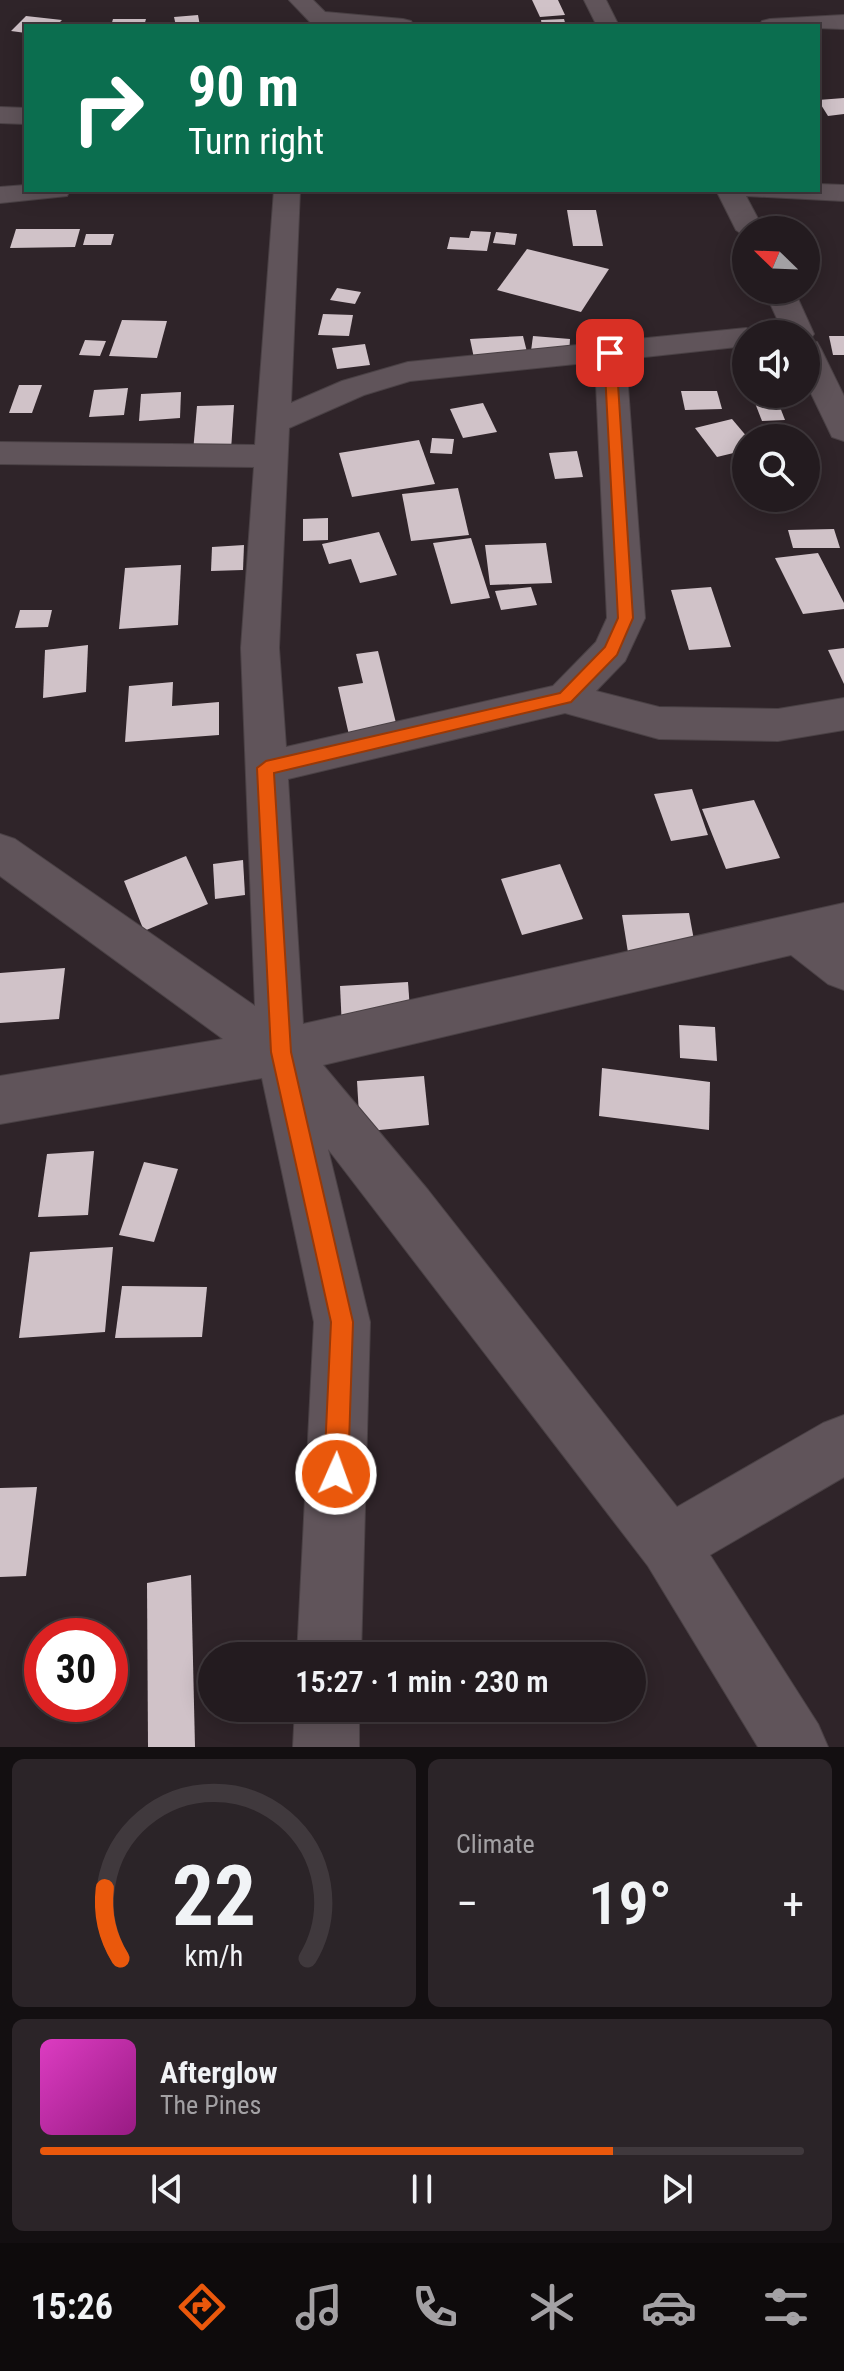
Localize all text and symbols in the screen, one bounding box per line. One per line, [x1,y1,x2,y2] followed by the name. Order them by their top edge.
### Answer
[188,54,299,120] text: 90 m
[56,56,160,160] icon: right
[188,121,324,163] text: Turn right
[732,216,820,304] north arrow
[732,216,820,512] map controls
[576,319,644,387] pin
[732,320,820,408] button: sound
[588,331,632,375] icon: arrive
[732,424,820,512] button: search
[294,1432,378,1516] position arrow
[24,1618,128,1722] speed limit sign: 30
[295,1664,549,1699] text: 15:27 · 1 min · 230 m
[456,1829,535,1859] text: Climate
[172,1848,256,1945] text: 22
[588,1868,672,1939] text: 19°
[456,1878,478,1930] text: −
[782,1878,804,1930] text: +
[185,1939,243,1973] text: km/h
[160,2055,278,2090] text: Afterglow
[160,2090,261,2120] text: The Pines
[145,2167,189,2211] icon: previous
[400,2167,444,2211] icon: pause
[655,2167,699,2211] icon: next
[174,2279,230,2335] icon: directions
[291,2279,347,2335] icon: music
[407,2279,463,2335] icon: phone
[524,2279,580,2335] icon: climate
[641,2279,697,2335] icon: car
[758,2279,814,2335] icon: filters
[30,2286,113,2328] text: 15:26

